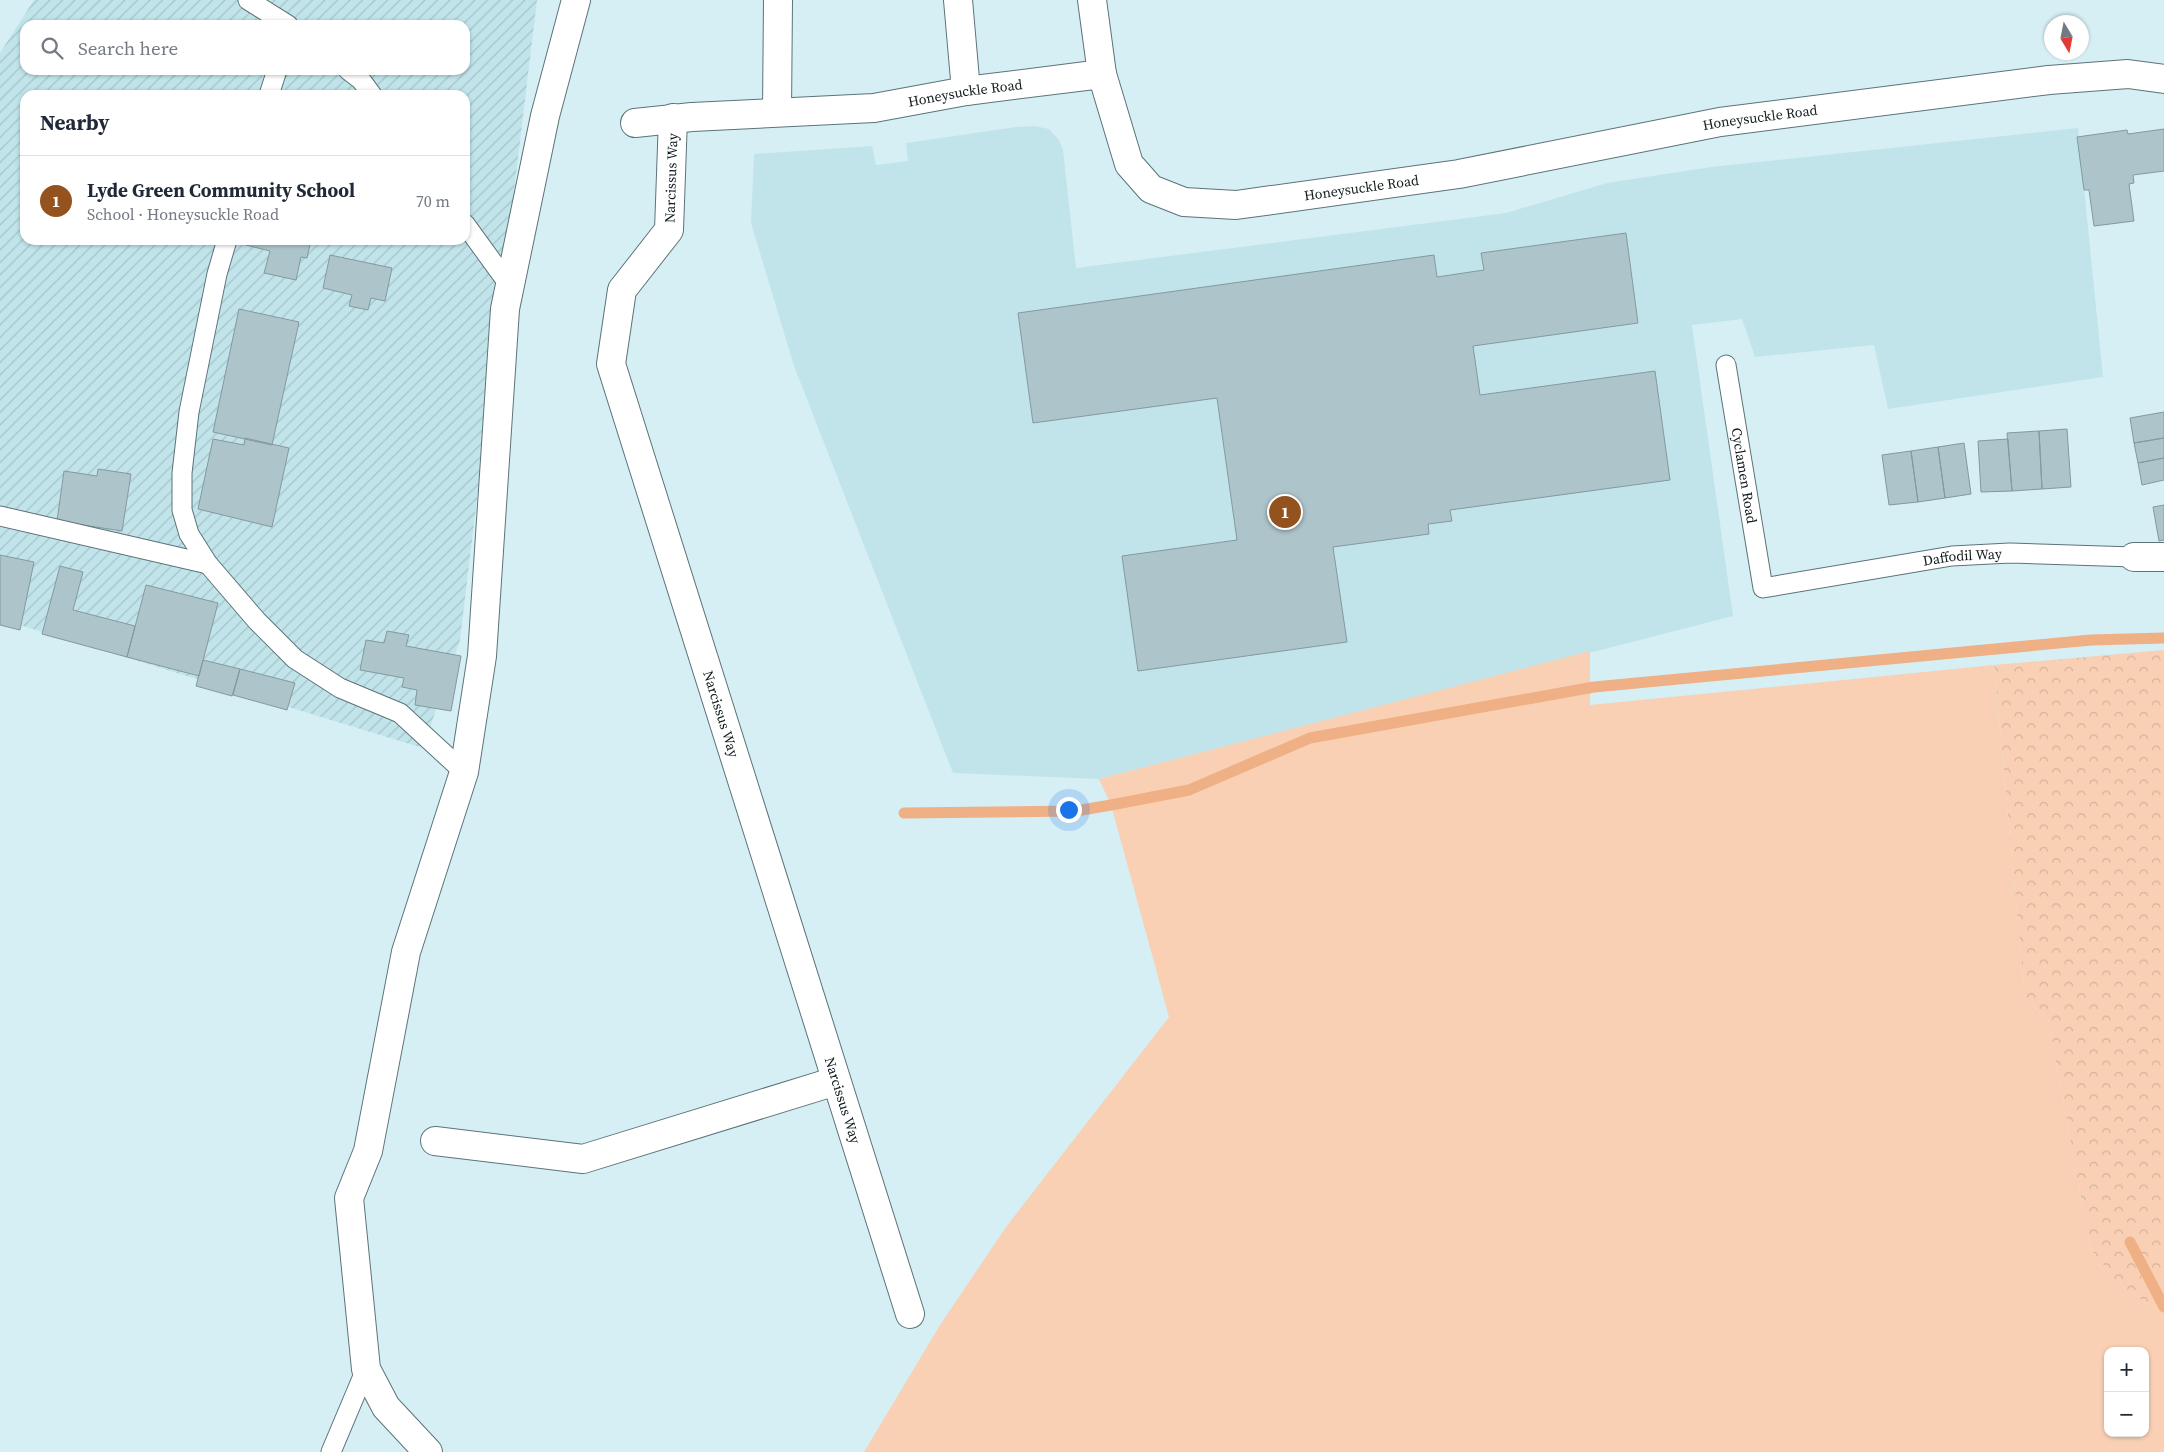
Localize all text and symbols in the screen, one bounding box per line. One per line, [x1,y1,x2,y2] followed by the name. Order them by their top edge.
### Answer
[2044,15,2089,60] north arrow
[20,20,470,75] search box
[38,34,66,62] icon: search
[78,35,178,61] text: Search here
[906,74,1024,112] street label: Honeysuckle Road
[1701,100,1819,135] street label: Honeysuckle Road
[40,108,110,137] text: Nearby
[659,132,683,223] street label: Narcissus Way
[1303,170,1420,205] street label: Honeysuckle Road
[87,177,355,203] text: Lyde Green Community School
[52,190,60,212] text: 1
[416,190,450,212] text: 70 m
[87,203,279,225] text: School · Honeysuckle Road
[1727,426,1762,525] street label: Cyclamen Road
[1269,493,1301,531] pin: 1
[1921,543,2003,571] street label: Daffodil Way
[698,668,744,761] street label: Narcissus Way
[1056,797,1082,823] your location
[820,1054,866,1147] street label: Narcissus Way
[2104,1347,2149,1437] map controls
[2104,1347,2149,1392] button: +
[2104,1392,2149,1437] button: −

